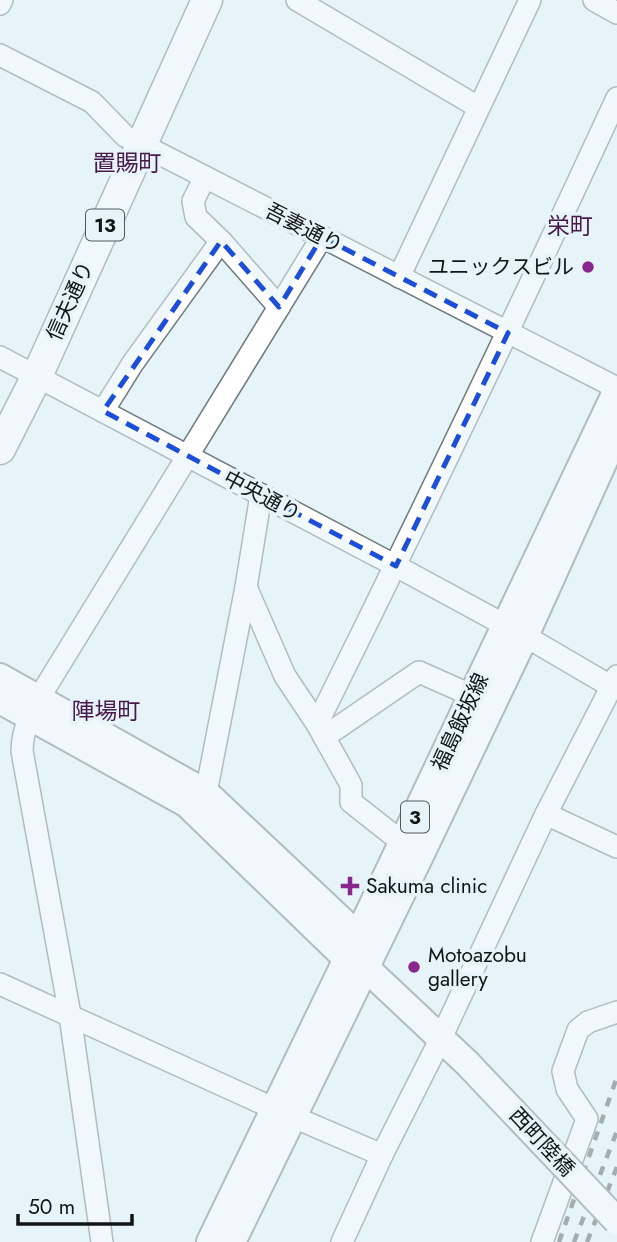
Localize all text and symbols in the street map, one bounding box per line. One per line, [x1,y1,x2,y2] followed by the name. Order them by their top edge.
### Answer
[93,146,162,180] district label: 置賜町
[260,196,348,260] street label: 吾妻通り
[547,209,593,243] district label: 栄町
[86,210,124,241] road number: 13
[428,252,574,282] place label: ユニックスビル
[39,257,101,345] street label: 信夫通り
[580,259,596,275] marker: ユニックスビル
[218,463,306,529] street label: 中央通り
[424,668,496,776] street label: 福島飯坂線
[72,694,141,728] district label: 陣場町
[401,802,429,832] road number: 3
[366,871,487,901] place label: Sakuma clinic
[340,876,360,896] marker: Sakuma clinic
[428,940,527,994] place label: Motoazobu gallery
[406,959,422,975] marker: Motoazobu gallery
[502,1101,582,1183] street label: 西町陸橋
[18,1182,131,1226] scale bar
[28,1192,75,1222] text: 50 m

